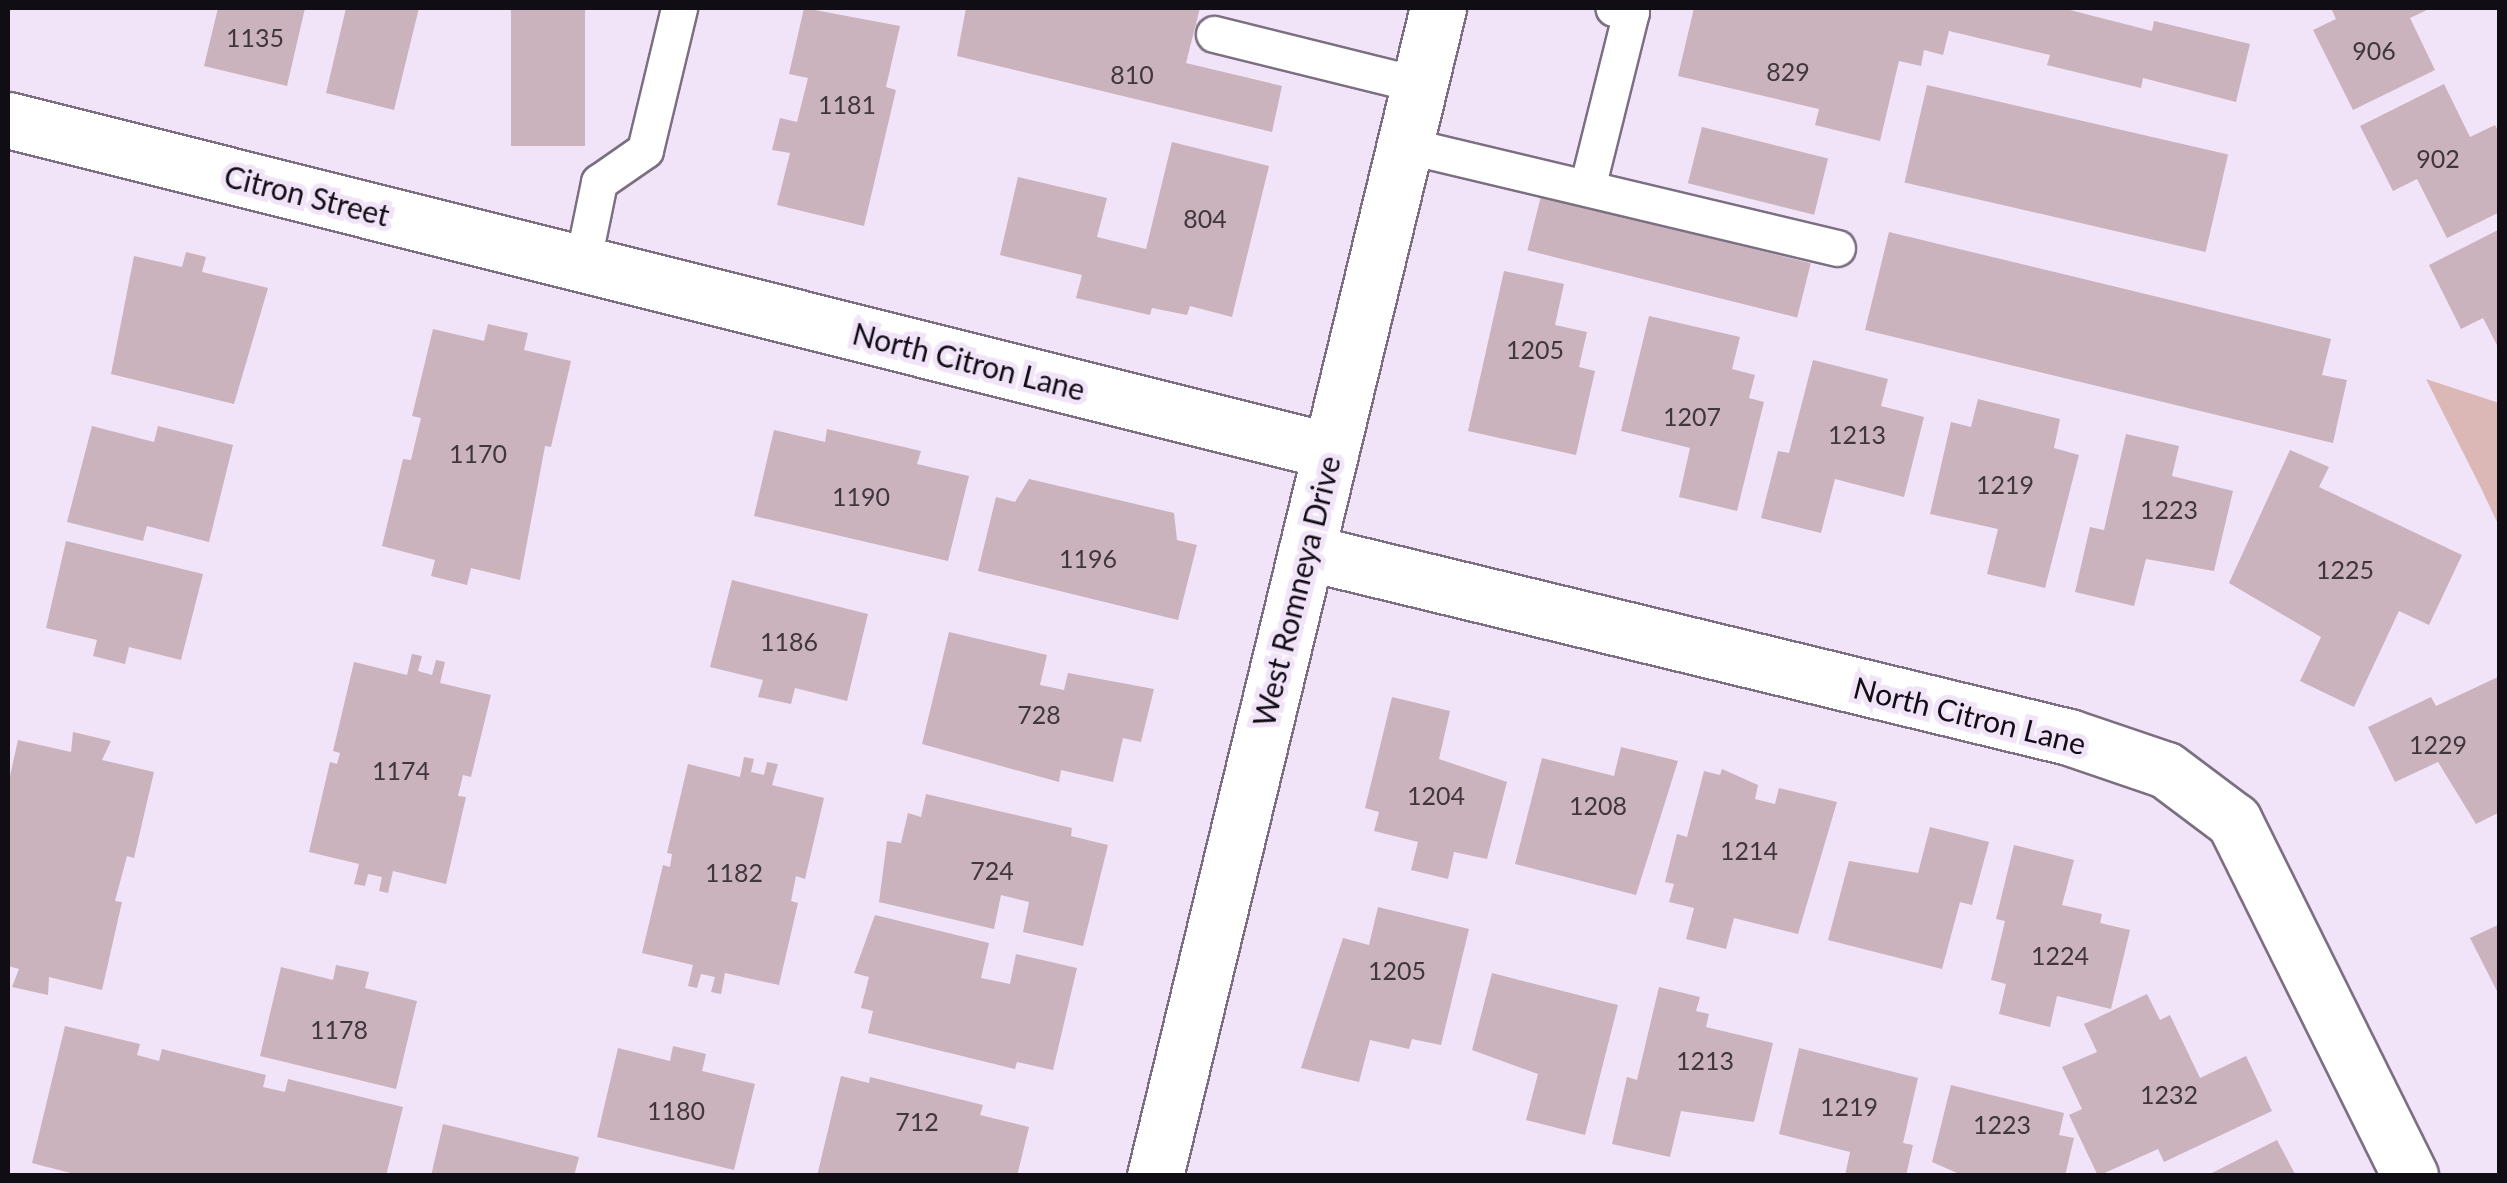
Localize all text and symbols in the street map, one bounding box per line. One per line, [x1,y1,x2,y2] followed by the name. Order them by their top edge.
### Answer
[226,22,284,52] house number: 1135
[2352,35,2396,65] house number: 906
[1766,56,1810,86] house number: 829
[1110,59,1154,89] house number: 810
[818,89,876,119] house number: 1181
[2416,143,2460,173] house number: 902
[221,157,393,233] street label: Citron Street
[1183,203,1227,233] house number: 804
[849,315,1089,407] street label: North Citron Lane
[1506,334,1564,364] house number: 1205
[1663,401,1721,431] house number: 1207
[1828,419,1886,449] house number: 1213
[449,438,507,468] house number: 1170
[1245,452,1347,730] street label: West Romneya Drive
[1976,469,2034,499] house number: 1219
[832,481,890,511] house number: 1190
[2140,494,2198,524] house number: 1223
[1059,543,1117,573] house number: 1196
[2316,554,2374,584] house number: 1225
[760,626,818,656] house number: 1186
[1850,669,2090,761] street label: North Citron Lane
[1017,699,1061,729] house number: 728
[2409,729,2467,759] house number: 1229
[372,755,430,785] house number: 1174
[1407,780,1465,810] house number: 1204
[1569,790,1627,820] house number: 1208
[1720,835,1778,865] house number: 1214
[970,855,1014,885] house number: 724
[705,857,763,887] house number: 1182
[2031,940,2089,970] house number: 1224
[1368,955,1426,985] house number: 1205
[310,1014,368,1044] house number: 1178
[1676,1045,1734,1075] house number: 1213
[2140,1079,2198,1109] house number: 1232
[1820,1091,1878,1121] house number: 1219
[647,1095,705,1125] house number: 1180
[895,1106,939,1136] house number: 712
[1973,1109,2031,1139] house number: 1223

